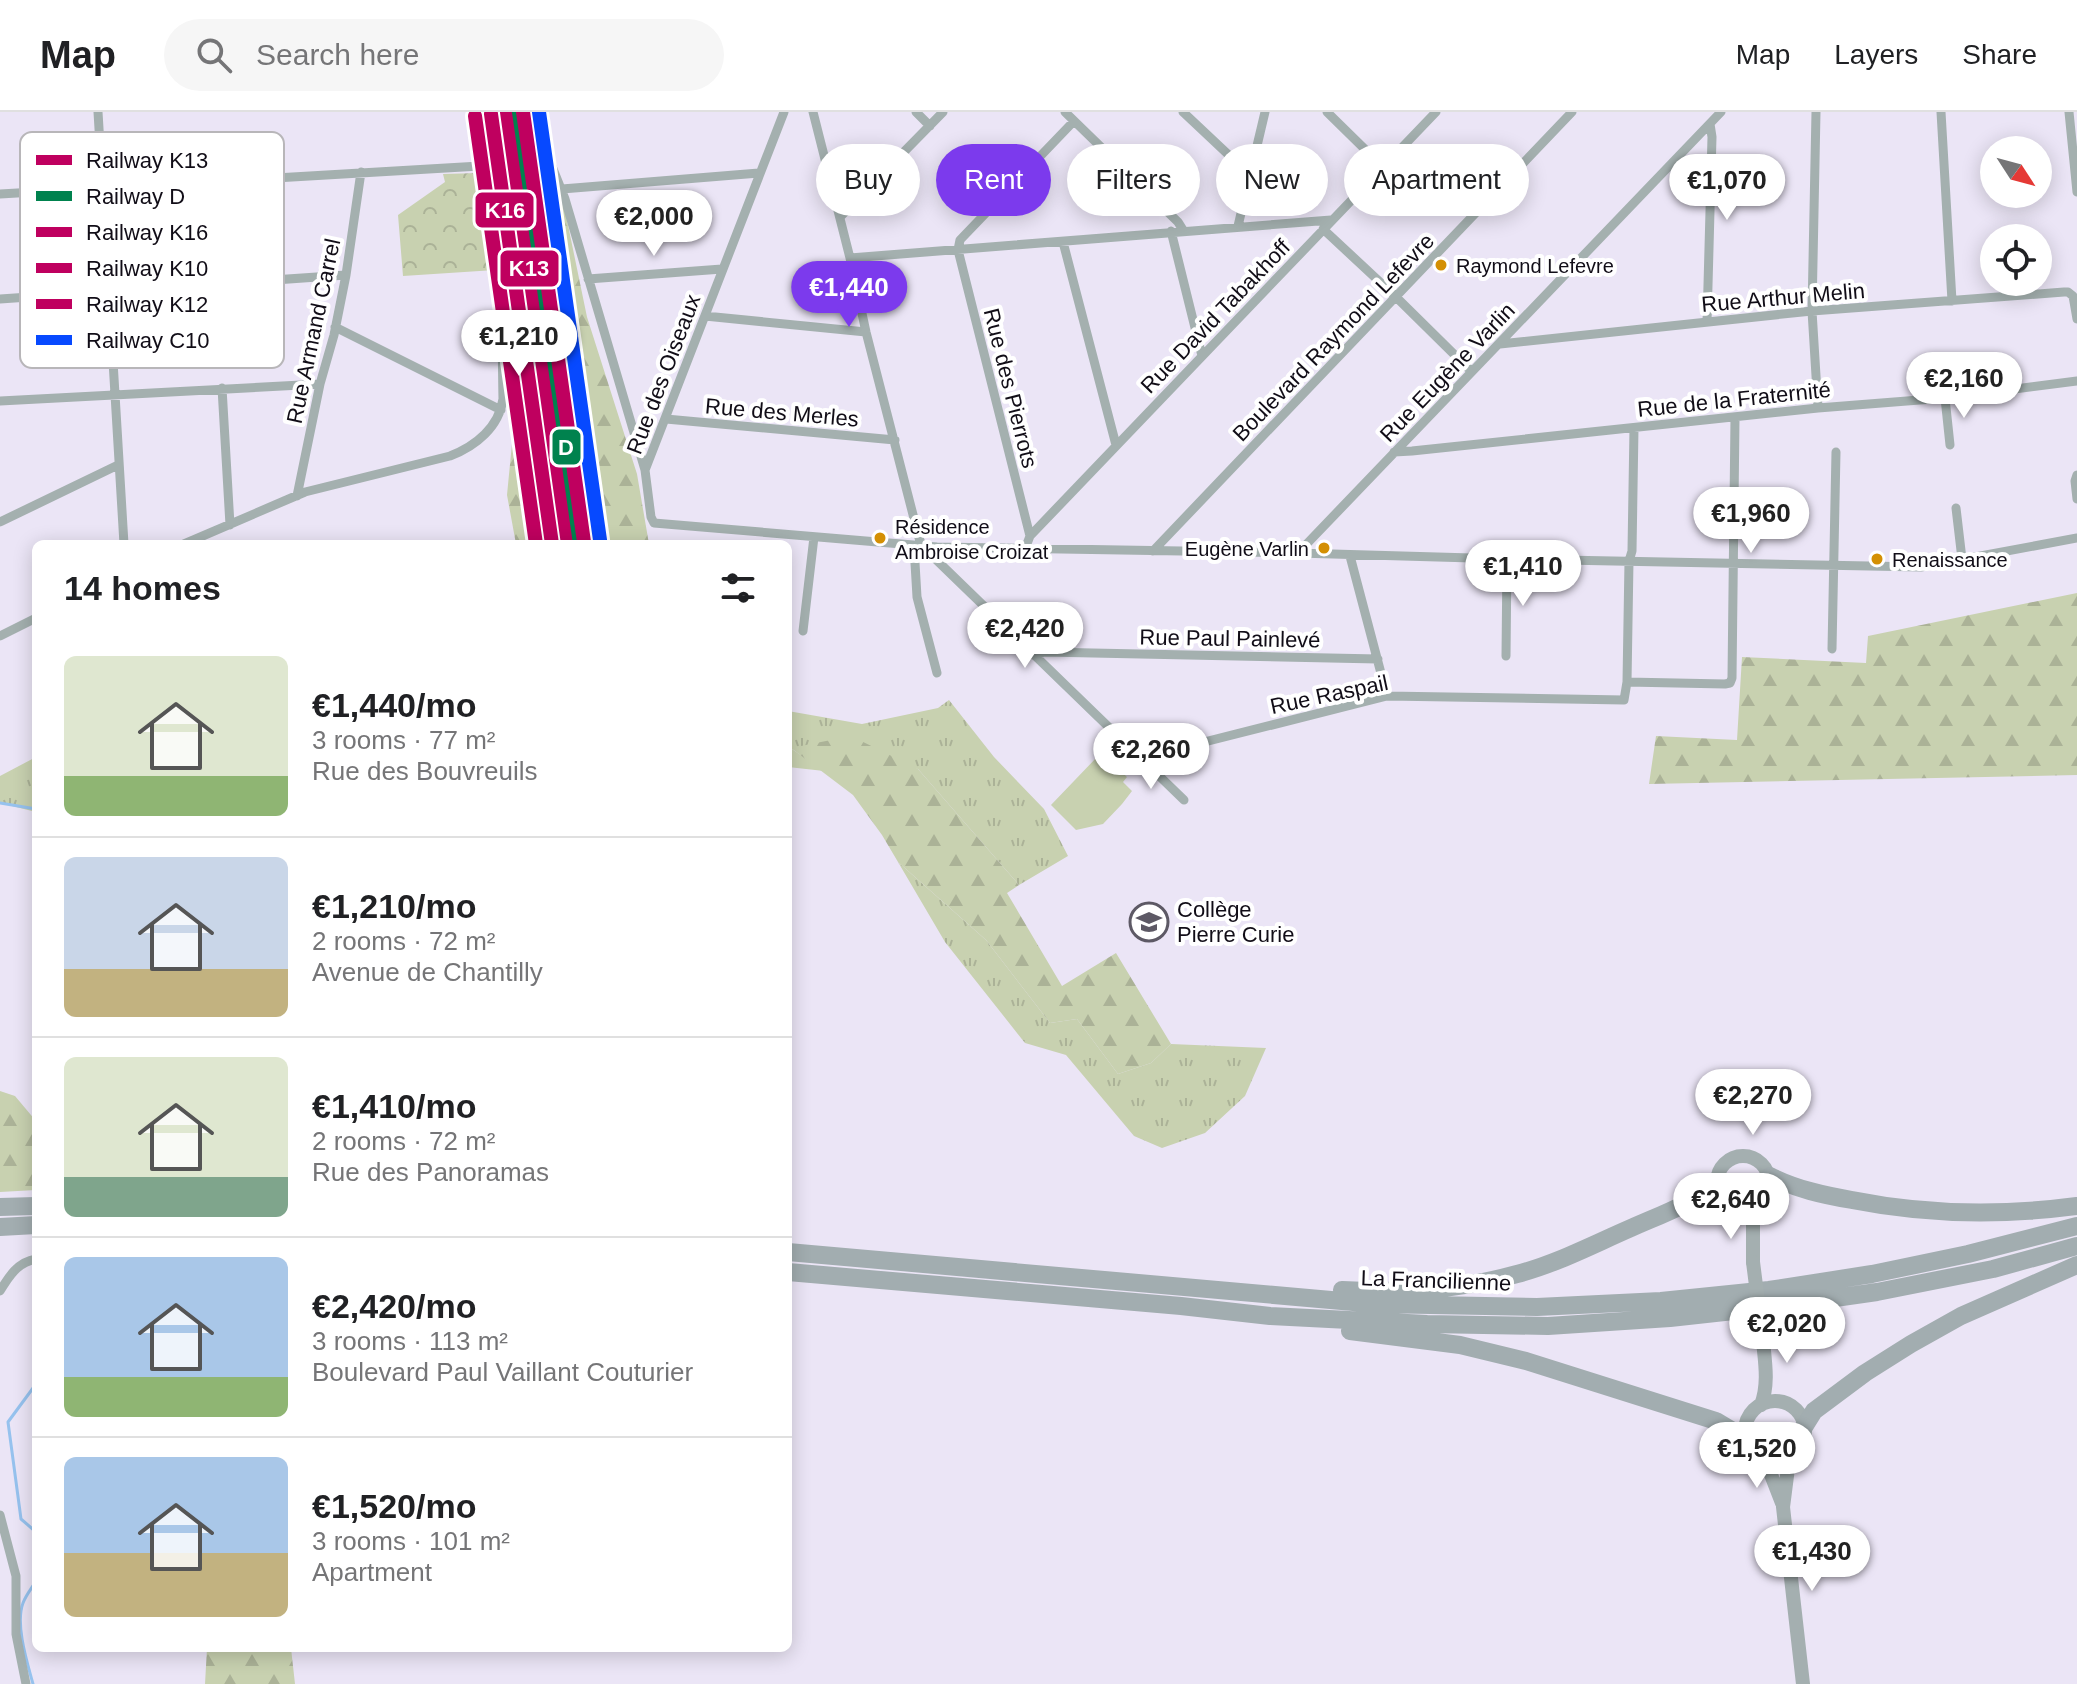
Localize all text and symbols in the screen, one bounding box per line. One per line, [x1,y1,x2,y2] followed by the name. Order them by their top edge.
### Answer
[164,19,724,91] search box
[192,33,236,77] icon: search
[40,34,116,76] text: Map
[256,38,419,71] text: Search here
[1736,39,1790,70] text: Map
[1834,39,1918,70] text: Layers
[1962,39,2037,70] text: Share
[20,132,284,368] legend
[1980,136,2052,208] north arrow
[1980,136,2052,296] map controls
[816,144,920,216] chip: Buy
[936,144,1051,216] chip: Rent
[1067,144,1200,216] chip: Filters
[1216,144,1328,216] chip: New
[1344,144,1529,216] chip: Apartment
[86,148,208,173] text: Railway K13
[1662,154,1792,222] pin: €1,070
[1687,165,1767,195] text: €1,070
[86,184,185,209] text: Railway D
[589,190,719,258] pin: €2,000
[474,191,535,229] line badge: K16
[485,198,525,223] text: K16
[614,201,694,231] text: €2,000
[86,220,208,245] text: Railway K16
[1980,224,2052,296] button: locate
[1228,228,1439,446] street label: Boulevard Raymond Lefevre
[1136,234,1296,398] street label: Rue David Tabakhoff
[282,236,345,426] street label: Rue Armand Carrel
[499,249,560,288] line badge: K13
[1456,255,1614,277] place label: Raymond Lefevre
[86,256,208,281] text: Railway K10
[509,256,549,281] text: K13
[1433,257,1449,273] marker: Raymond Lefevre
[784,261,914,329] pin: €1,440
[809,272,889,302] text: €1,440
[1700,278,1866,317] street label: Rue Arthur Melin
[622,291,705,457] street label: Rue des Oiseaux
[86,292,208,317] text: Railway K12
[1375,298,1520,447] street label: Rue Eugène Varlin
[979,306,1042,471] street label: Rue des Pierrots
[454,310,584,378] pin: €1,210
[479,321,559,351] text: €1,210
[86,328,210,353] text: Railway C10
[1899,352,2029,420] pin: €2,160
[1924,363,2004,393] text: €2,160
[1636,377,1832,422] street label: Rue de la Fraternité
[704,393,860,432] street label: Rue des Merles
[551,428,582,466] line badge: D
[558,435,574,460] text: D
[1686,487,1816,555] pin: €1,960
[1711,498,1791,528] text: €1,960
[895,516,1049,563] place label: Résidence Ambroise Croizat
[872,530,888,546] marker: Résidence Ambroise Croizat
[1185,538,1309,560] place label: Eugène Varlin
[1316,540,1332,556] marker: Eugène Varlin
[1458,540,1588,608] pin: €1,410
[1892,549,2008,571] place label: Renaissance
[1483,551,1563,581] text: €1,410
[1869,551,1885,567] marker: Renaissance
[716,566,760,610] icon: filters
[64,569,221,607] text: 14 homes
[960,602,1090,670] pin: €2,420
[985,613,1065,643] text: €2,420
[1139,624,1321,653] street label: Rue Paul Painlevé
[1268,670,1390,719] street label: Rue Raspail
[312,686,476,724] text: €1,440/mo
[128,688,224,784] icon: home
[1086,723,1216,791] pin: €2,260
[312,725,496,755] text: 3 rooms · 77 m²
[1111,734,1191,764] text: €2,260
[312,756,537,786] text: Rue des Bouvreuils
[312,887,476,925] text: €1,210/mo
[128,889,224,985] icon: home
[1177,897,1294,947] place label: Collège Pierre Curie
[1128,901,1170,943] school or university icon: Collège Pierre Curie
[312,926,496,956] text: 2 rooms · 72 m²
[312,957,543,987] text: Avenue de Chantilly
[1688,1069,1818,1137] pin: €2,270
[1713,1080,1793,1110] text: €2,270
[312,1087,476,1125] text: €1,410/mo
[128,1089,224,1185] icon: home
[312,1126,496,1156] text: 2 rooms · 72 m²
[312,1157,549,1187] text: Rue des Panoramas
[1666,1173,1796,1241] pin: €2,640
[1691,1184,1771,1214] text: €2,640
[1360,1265,1512,1296] street label: La Francilienne
[312,1287,476,1325] text: €2,420/mo
[128,1289,224,1385] icon: home
[1722,1297,1852,1365] pin: €2,020
[1747,1308,1827,1338] text: €2,020
[312,1326,508,1356] text: 3 rooms · 113 m²
[312,1357,693,1387] text: Boulevard Paul Vaillant Couturier
[1692,1422,1822,1490] pin: €1,520
[1717,1433,1797,1463] text: €1,520
[312,1487,476,1525] text: €1,520/mo
[128,1489,224,1585] icon: home
[1747,1525,1877,1593] pin: €1,430
[312,1526,510,1556] text: 3 rooms · 101 m²
[1772,1536,1852,1566] text: €1,430
[312,1557,432,1587] text: Apartment

